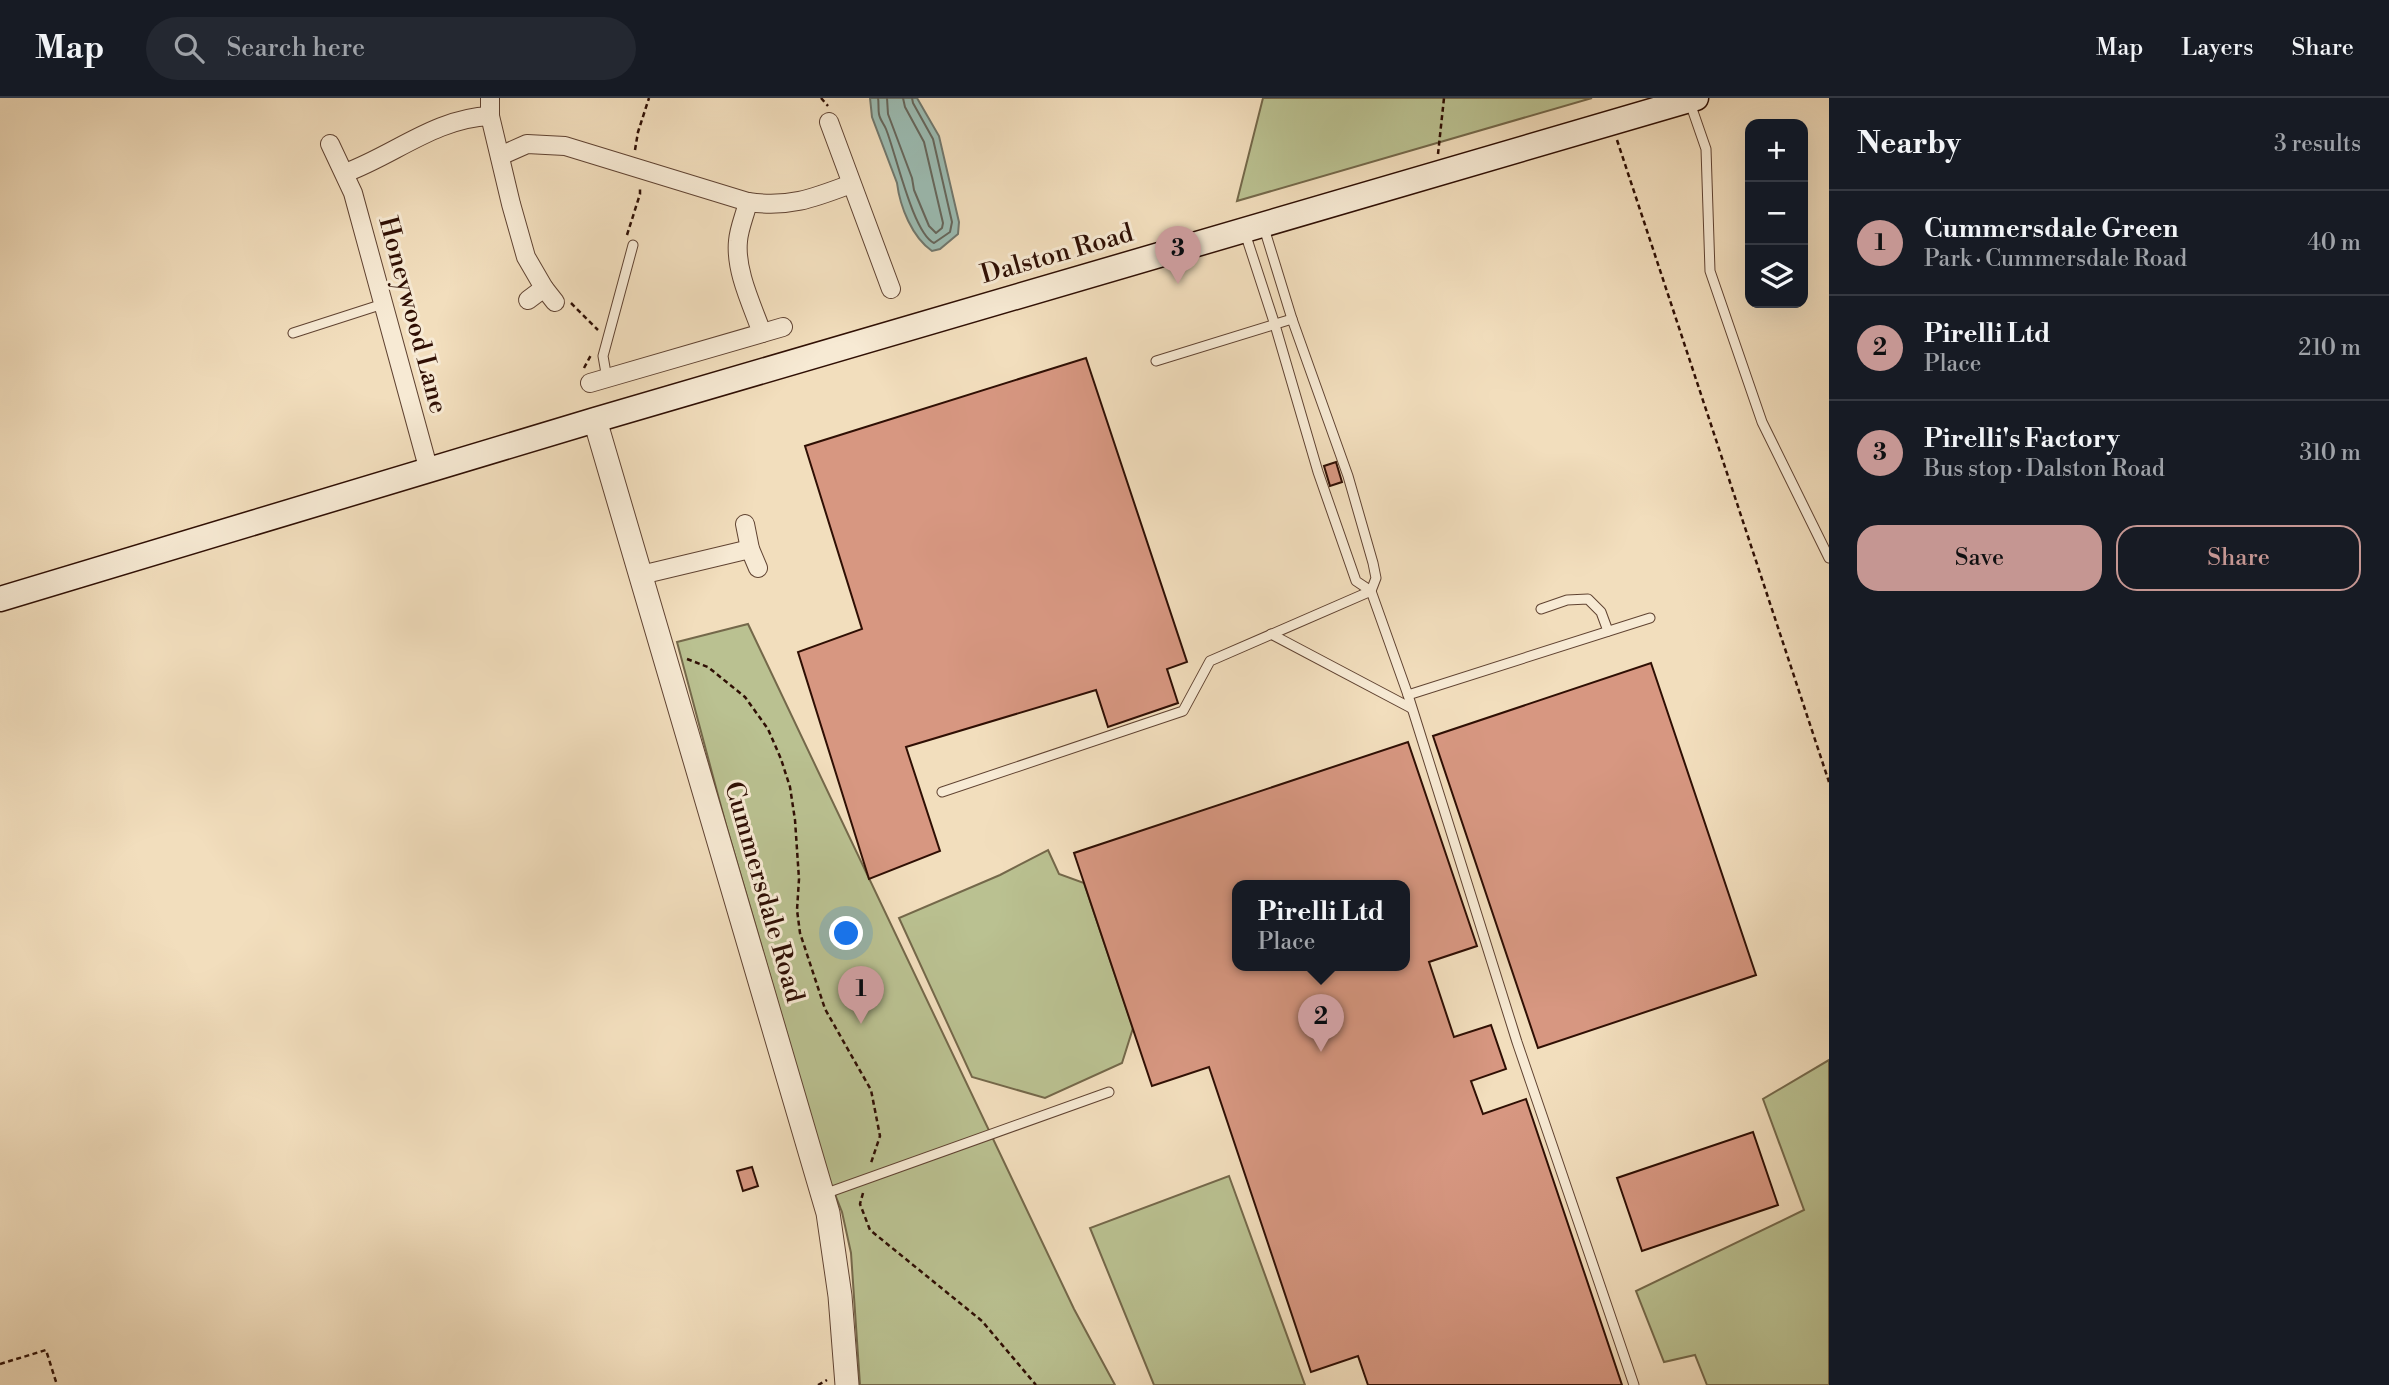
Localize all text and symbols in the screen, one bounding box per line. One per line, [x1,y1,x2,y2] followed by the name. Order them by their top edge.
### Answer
[146,17,636,80] search box
[35,28,104,69] text: Map
[170,29,208,67] icon: search
[226,32,365,64] text: Search here
[2096,33,2143,63] text: Map
[2181,33,2253,63] text: Layers
[2291,33,2354,63] text: Share
[1745,119,1808,308] map controls
[1745,119,1808,182] button: +
[1857,125,1961,163] text: Nearby
[2274,130,2361,158] text: 3 results
[1745,182,1808,245] button: −
[371,213,455,417] street label: Honeywood Lane
[1924,213,2179,245] text: Cummersdale Green
[977,217,1137,291] street label: Dalston Road
[1155,226,1201,284] pin: 3
[1874,229,1886,257] text: 1
[2307,229,2361,257] text: 40 m
[1745,245,1808,308] button: layers
[1924,245,2187,273] text: Park · Cummersdale Road
[1924,318,2050,350] text: Pirelli Ltd
[1873,334,1887,362] text: 2
[2298,334,2361,362] text: 210 m
[1924,350,1981,378] text: Place
[1924,423,2120,455] text: Pirelli's Factory
[1873,439,1887,467] text: 3
[2300,439,2361,467] text: 310 m
[1924,455,2165,483] text: Bus stop · Dalston Road
[1857,525,2102,591] button: Save
[2116,525,2361,591] button: Share
[717,778,811,1006] street label: Cummersdale Road
[1232,880,1410,971] popup
[1258,896,1384,928] text: Pirelli Ltd
[829,916,863,950] your location
[1258,928,1315,956] text: Place
[838,966,884,1024] pin: 1
[1298,994,1344,1052] pin: 2

